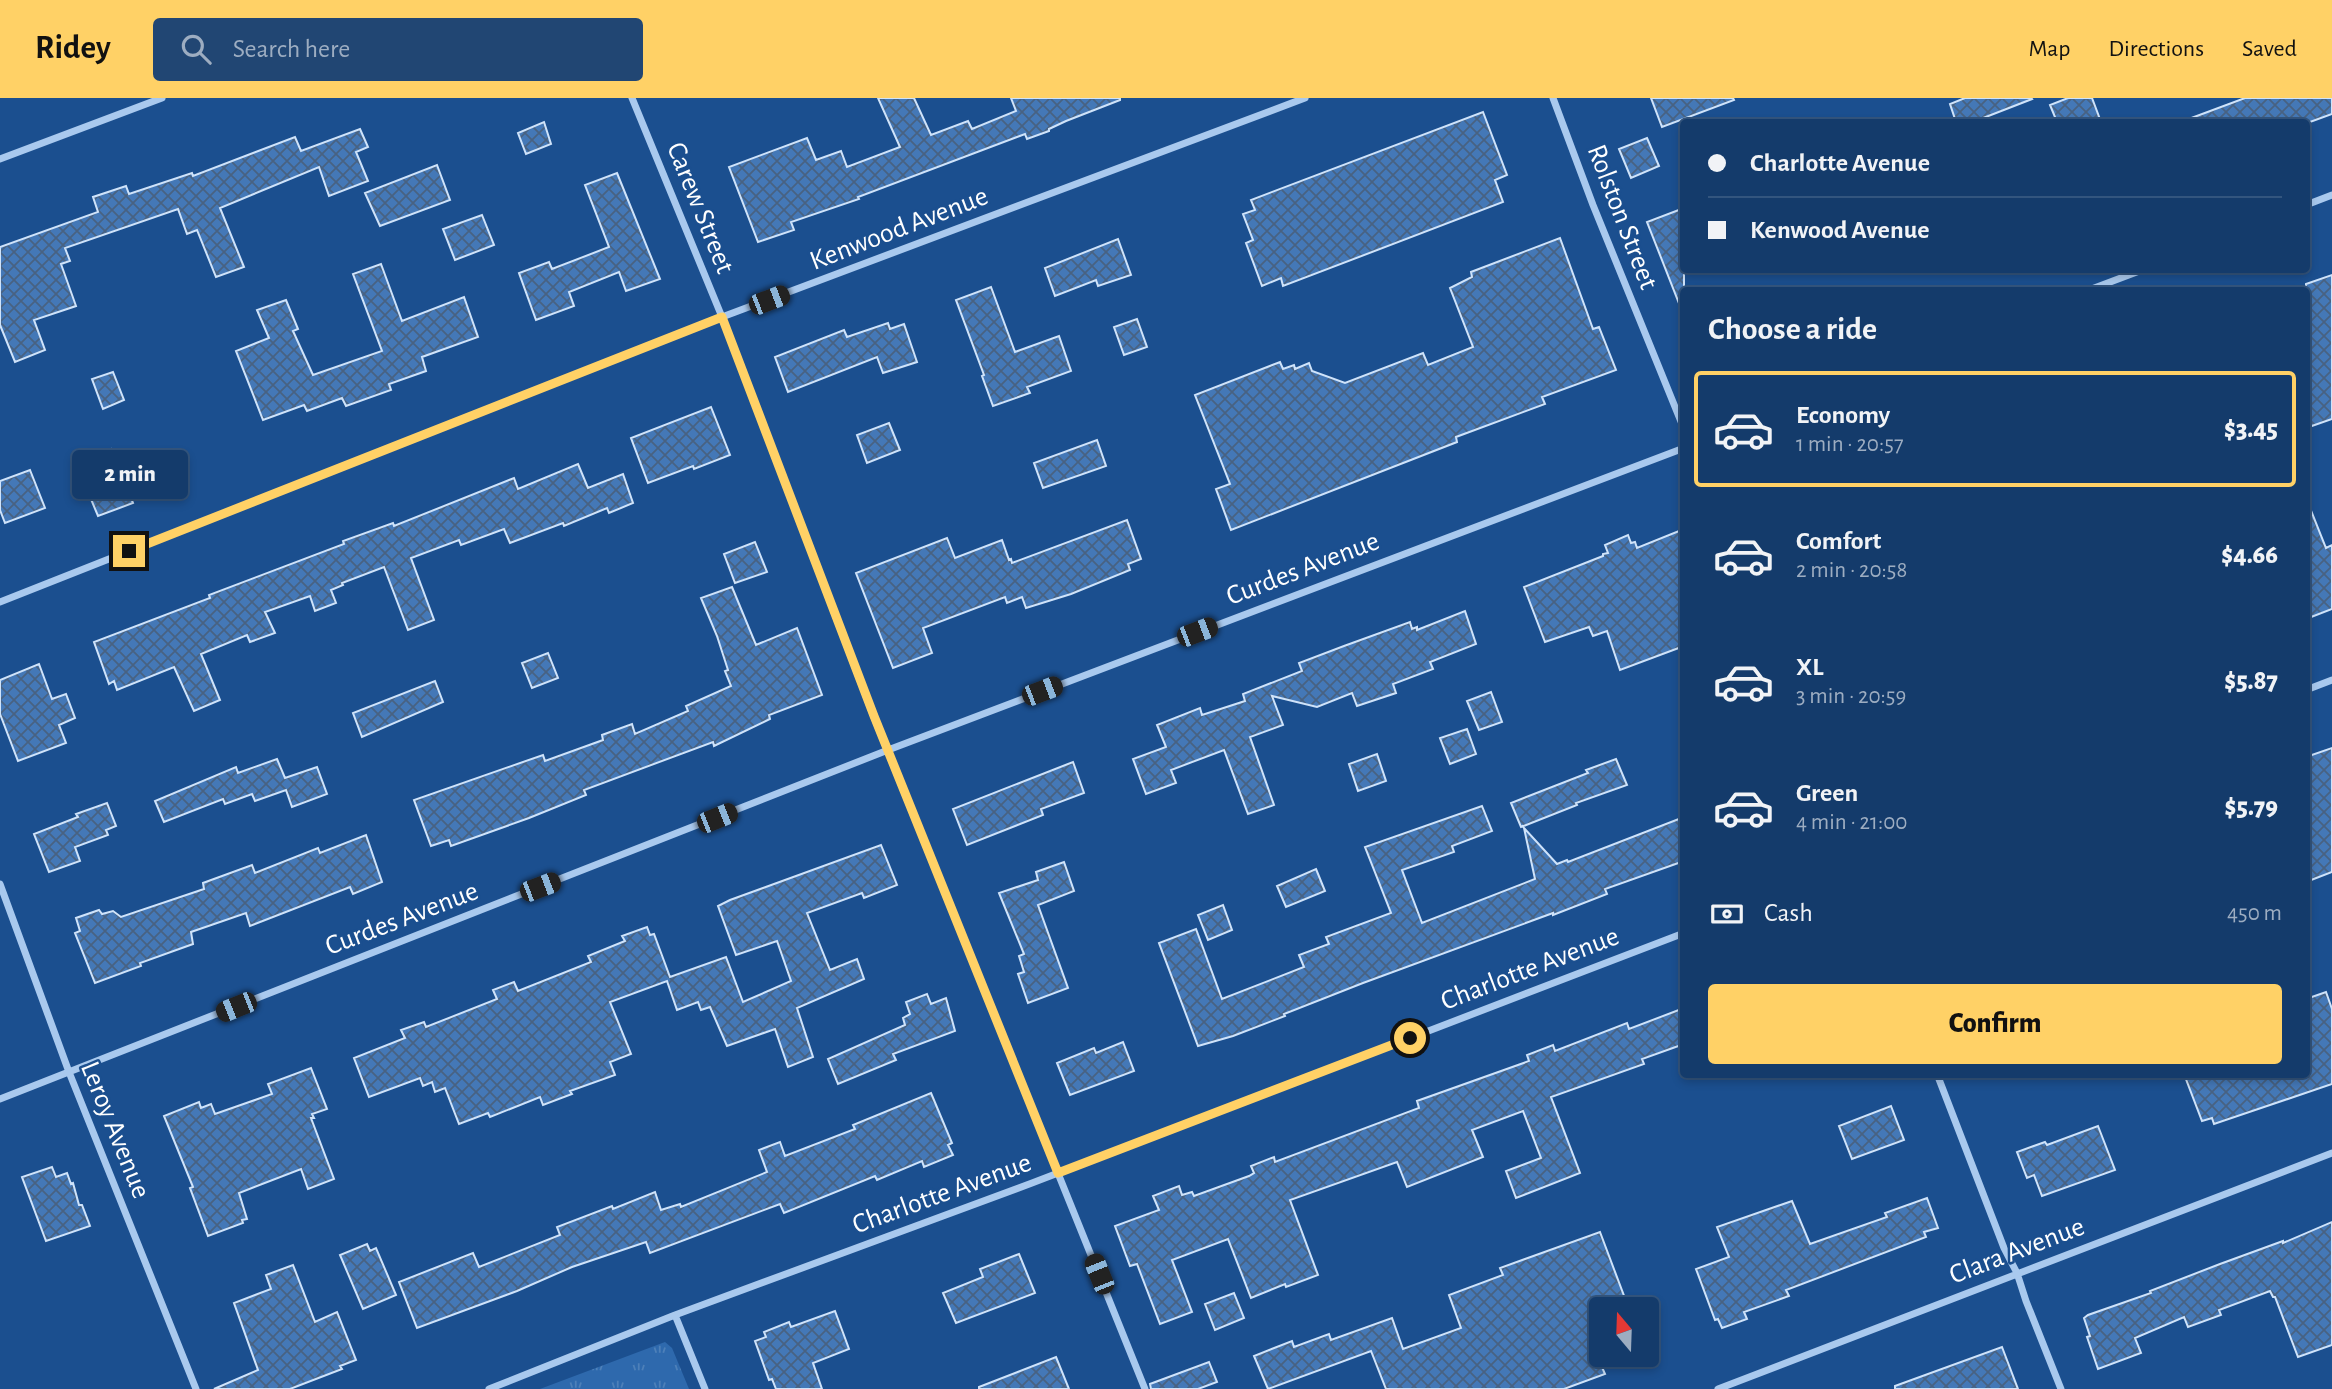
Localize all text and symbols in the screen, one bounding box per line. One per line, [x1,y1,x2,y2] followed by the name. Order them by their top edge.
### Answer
[153,18,643,81] search box
[177,30,215,68] icon: search
[35,32,111,65] text: Ridey
[233,36,350,62] text: Search here
[2028,37,2070,61] text: Map
[2108,37,2204,61] text: Directions
[2242,37,2297,61] text: Saved
[661,139,739,278] street label: Carew Street
[1582,141,1662,293] street label: Rolston Street
[1750,150,1930,176] text: Charlotte Avenue
[806,182,992,276] street label: Kenwood Avenue
[1750,217,1929,243] text: Kenwood Avenue
[746,283,793,317] car
[1708,313,1877,345] text: Choose a ride
[1712,398,1775,461] icon: car
[1796,402,1890,428] text: Economy
[2224,416,2278,442] text: $3.45
[1796,433,1903,456] text: 1 min · 20:57
[71,449,187,498] callout: 2 min
[104,463,156,486] text: 2 min
[1712,524,1775,587] icon: car
[1223,527,1383,611] street label: Curdes Avenue
[1796,528,1881,554] text: Comfort
[113,535,145,567] route end
[2221,542,2278,568] text: $4.66
[1796,559,1907,582] text: 2 min · 20:58
[1174,615,1221,649] car
[1712,650,1775,713] icon: car
[1796,654,1823,680] text: XL
[2224,668,2278,694] text: $5.87
[1019,674,1066,708] car
[1796,685,1906,708] text: 3 min · 20:59
[1712,776,1775,839] icon: car
[1796,780,1858,806] text: Green
[2225,794,2278,820] text: $5.79
[694,800,741,836] car
[1796,811,1907,834] text: 4 min · 21:00
[517,870,564,904] car
[322,877,482,961] street label: Curdes Avenue
[1708,895,1746,933] icon: cash
[1764,900,1813,926] text: Cash
[2227,902,2282,925] text: 450 m
[1437,922,1623,1016] street label: Charlotte Avenue
[1708,984,2282,1064] button: Confirm
[213,989,260,1025] car
[1394,1022,1426,1054] route start
[75,1058,155,1202] street label: Leroy Avenue
[849,1149,1035,1239] street label: Charlotte Avenue
[1946,1212,2088,1290] street label: Clara Avenue
[1082,1251,1117,1297] car
[1589,1297,1659,1367] north arrow
[1589,1297,1659,1367] map controls

